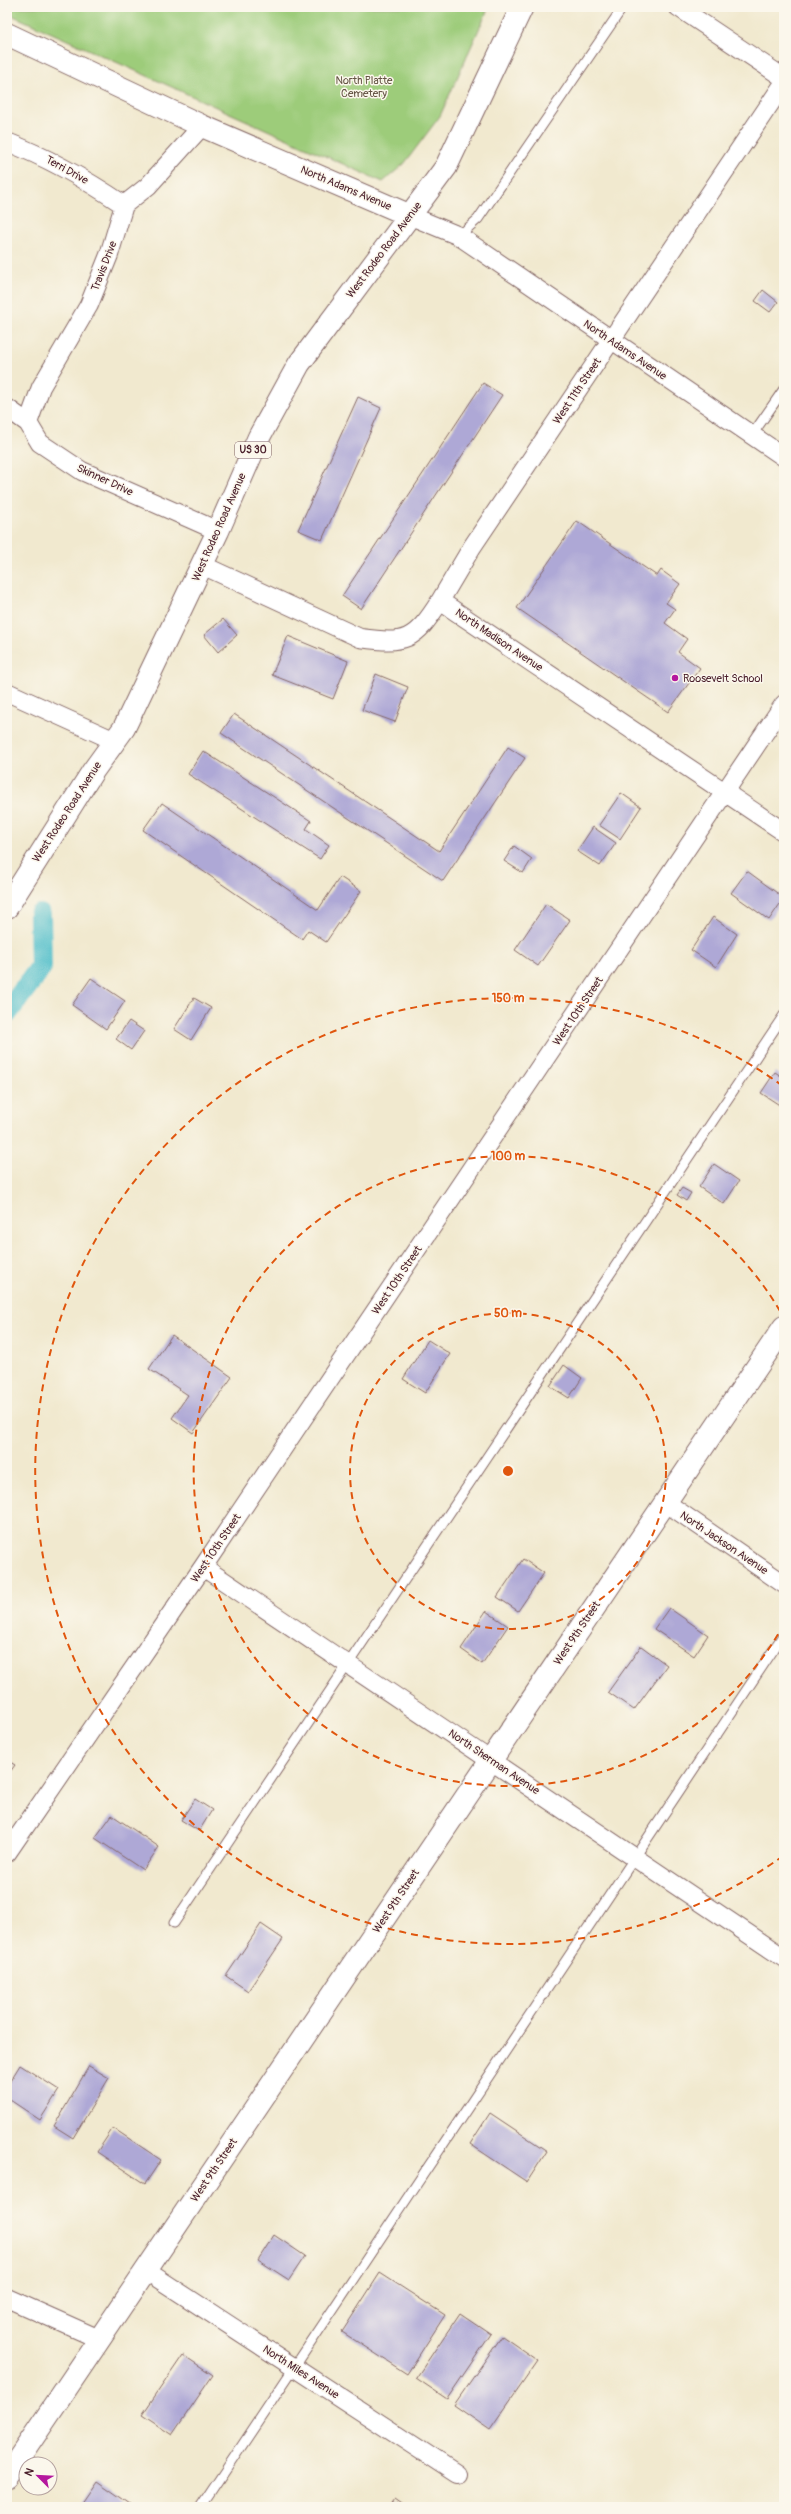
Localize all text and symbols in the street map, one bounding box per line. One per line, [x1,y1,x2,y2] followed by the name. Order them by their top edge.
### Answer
[335,74,393,100] park label: North Platte Cemetery
[43,153,91,187] street label: Terri Drive
[299,163,394,213] street label: North Adams Avenue
[344,199,425,301] street label: West Rodeo Road Avenue
[89,239,120,293] street label: Travis Drive
[581,317,670,383] street label: North Adams Avenue
[550,355,604,427] street label: West 11th Street
[235,442,271,458] road number: US 30
[75,461,136,499] street label: Skinner Drive
[189,470,249,583] street label: West Rodeo Road Avenue
[453,606,546,674] street label: North Madison Avenue
[683,672,763,685] place label: Roosevelt School
[670,673,680,683] marker: Roosevelt School
[30,759,105,865] street label: West Rodeo Road Avenue
[550,974,606,1048] street label: West 10th Street
[492,991,525,1006] text: 150 m
[491,1149,526,1164] text: 100 m
[369,1243,425,1317] street label: West 10th Street
[494,1306,522,1321] text: 50 m
[501,1464,515,1478] centre of rings
[678,1509,771,1577] street label: North Jackson Avenue
[188,1511,244,1585] street label: West 10th Street
[551,1598,603,1667] street label: West 9th Street
[446,1727,543,1798] street label: North Sherman Avenue
[370,1866,422,1935] street label: West 9th Street
[188,2135,240,2204] street label: West 9th Street
[260,2343,342,2402] street label: North Miles Avenue
[18,2456,58,2496] north arrow
[22,2466,37,2478] text: N

